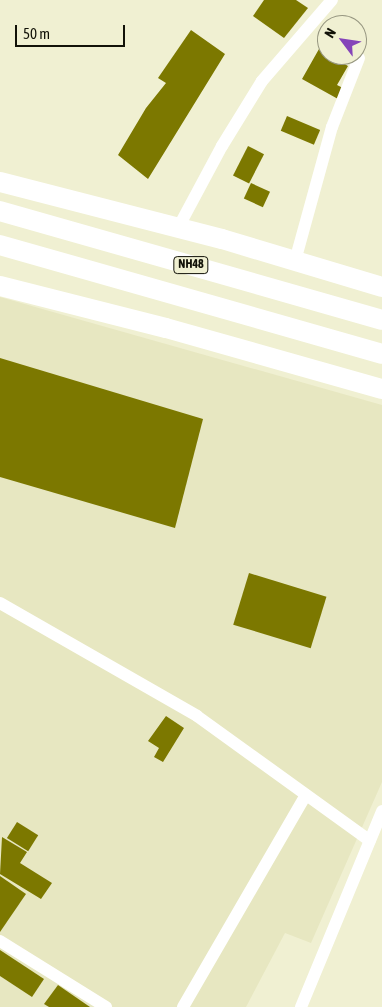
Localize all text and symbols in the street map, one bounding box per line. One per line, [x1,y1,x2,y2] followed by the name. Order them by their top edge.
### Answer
[18,15,128,47] scale bar
[317,15,367,65] north arrow
[23,25,50,42] text: 50 m
[321,25,339,40] text: N
[172,256,210,274] road number: NH48

